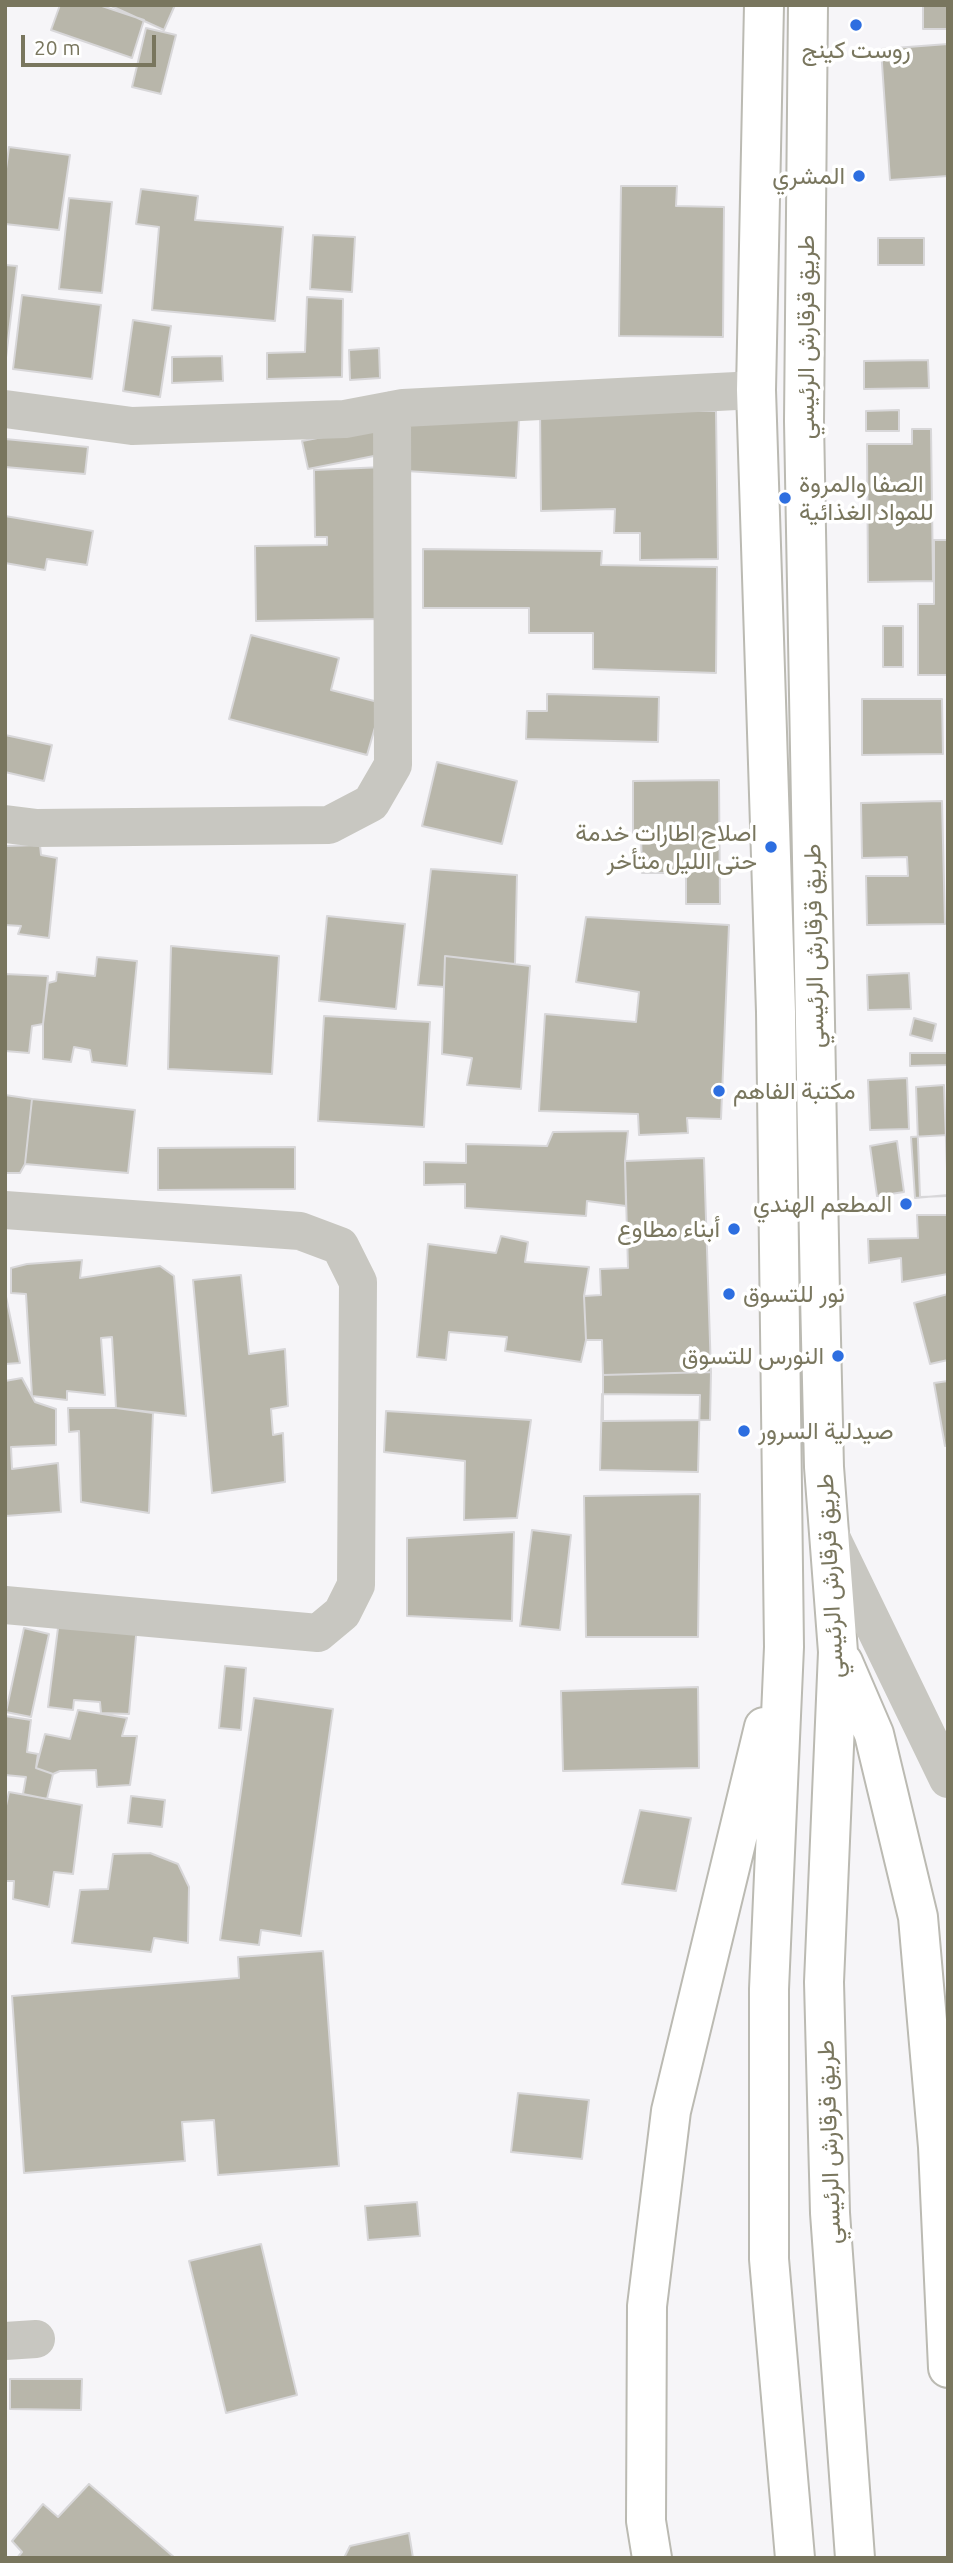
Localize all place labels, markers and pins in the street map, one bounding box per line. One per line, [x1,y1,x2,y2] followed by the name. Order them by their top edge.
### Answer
[848,17,864,33] marker: روست كينج
[801,36,911,64] place label: روست كينج
[772,162,845,190] place label: المشري
[851,168,867,184] marker: المشري
[799,470,934,526] place label: الصفا والمروة للمواد الغذائية
[777,490,793,506] marker: الصفا والمروة للمواد الغذائية
[575,819,757,875] place label: اصلاح اطارات خدمة حتى الليل متأخر
[763,839,779,855] marker: اصلاح اطارات خدمة حتى الليل متأخر
[733,1077,856,1105] place label: مكتبة الفاهم
[711,1083,727,1099] marker: مكتبة الفاهم
[753,1190,892,1218] place label: المطعم الهندي
[898,1196,914,1212] marker: المطعم الهندي
[617,1215,720,1243] place label: أبناء مطاوع
[726,1221,742,1237] marker: أبناء مطاوع
[743,1280,845,1308] place label: نور للتسوق
[721,1286,737,1302] marker: نور للتسوق
[682,1342,824,1370] place label: النورس للتسوق
[830,1348,846,1364] marker: النورس للتسوق
[758,1417,894,1445] place label: صيدلية السرور
[736,1423,752,1439] marker: صيدلية السرور

